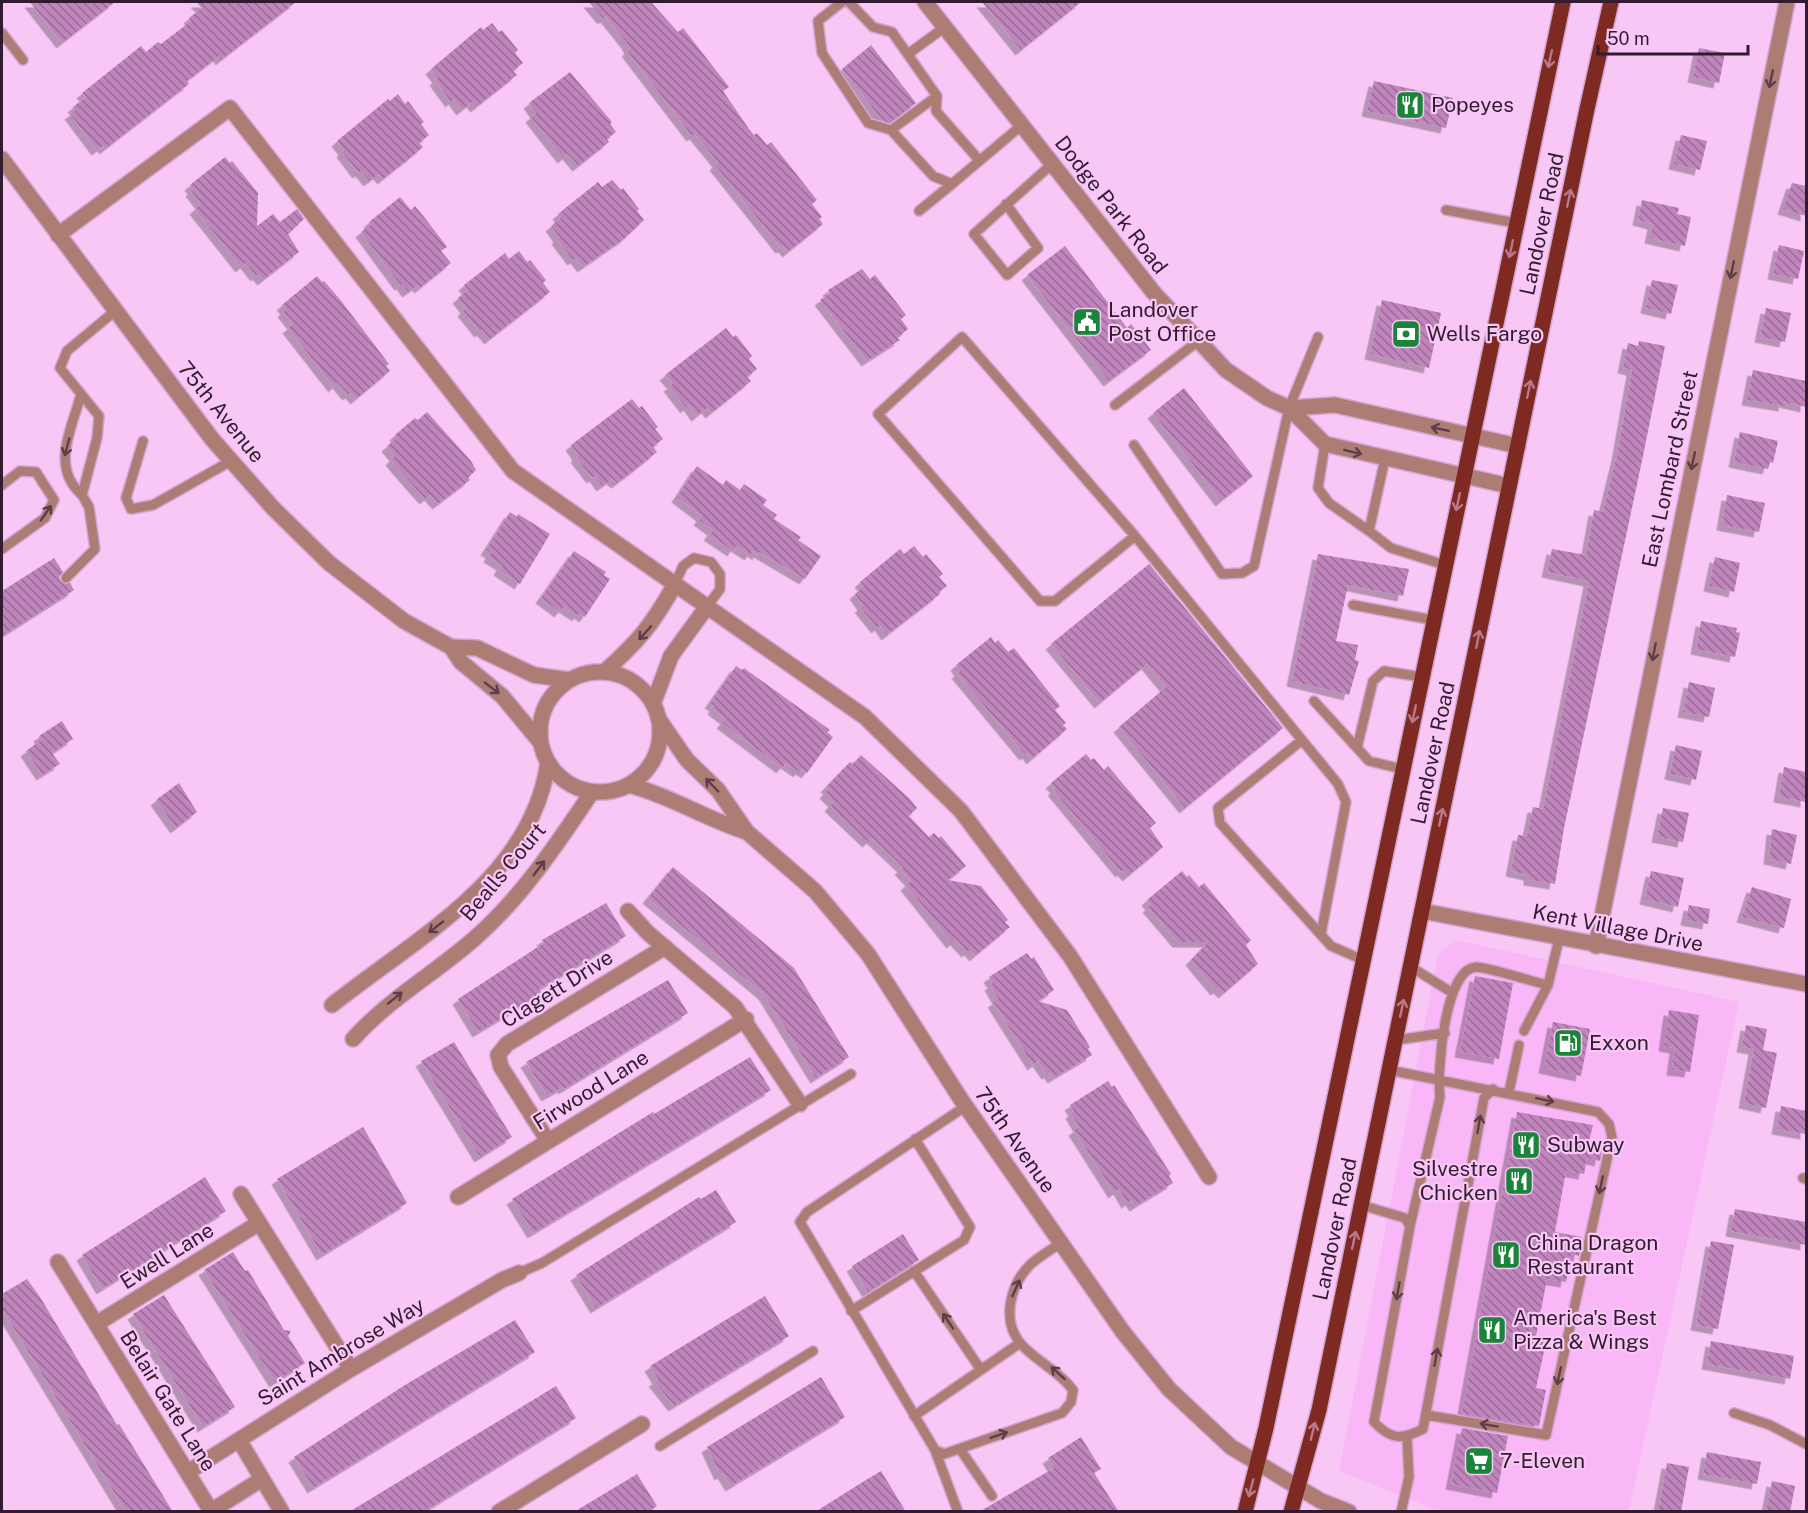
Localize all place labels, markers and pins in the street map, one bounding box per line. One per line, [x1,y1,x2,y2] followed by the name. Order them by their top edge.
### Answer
[1394,89,1426,121] restaurant icon: Popeyes
[1431,92,1514,117] place label: Popeyes
[1108,297,1216,346] place label: Landover Post Office
[1071,306,1103,338] public building icon: Landover Post Office
[1390,318,1422,350] bank icon: Wells Fargo
[1427,321,1542,346] place label: Wells Fargo
[1552,1027,1584,1059] fuel station icon: Exxon
[1589,1030,1649,1055] place label: Exxon
[1510,1129,1542,1161] restaurant icon: Subway
[1547,1132,1624,1157] place label: Subway
[1412,1156,1498,1205] place label: Silvestre Chicken
[1503,1165,1535,1197] restaurant icon: Silvestre Chicken
[1527,1230,1658,1279] place label: China Dragon Restaurant
[1490,1239,1522,1271] restaurant icon: China Dragon Restaurant
[1513,1305,1657,1354] place label: America's Best Pizza & Wings
[1476,1314,1508,1346] restaurant icon: America's Best Pizza & Wings
[1463,1445,1495,1477] supermarket icon: 7-Eleven
[1500,1448,1585,1473] place label: 7-Eleven

